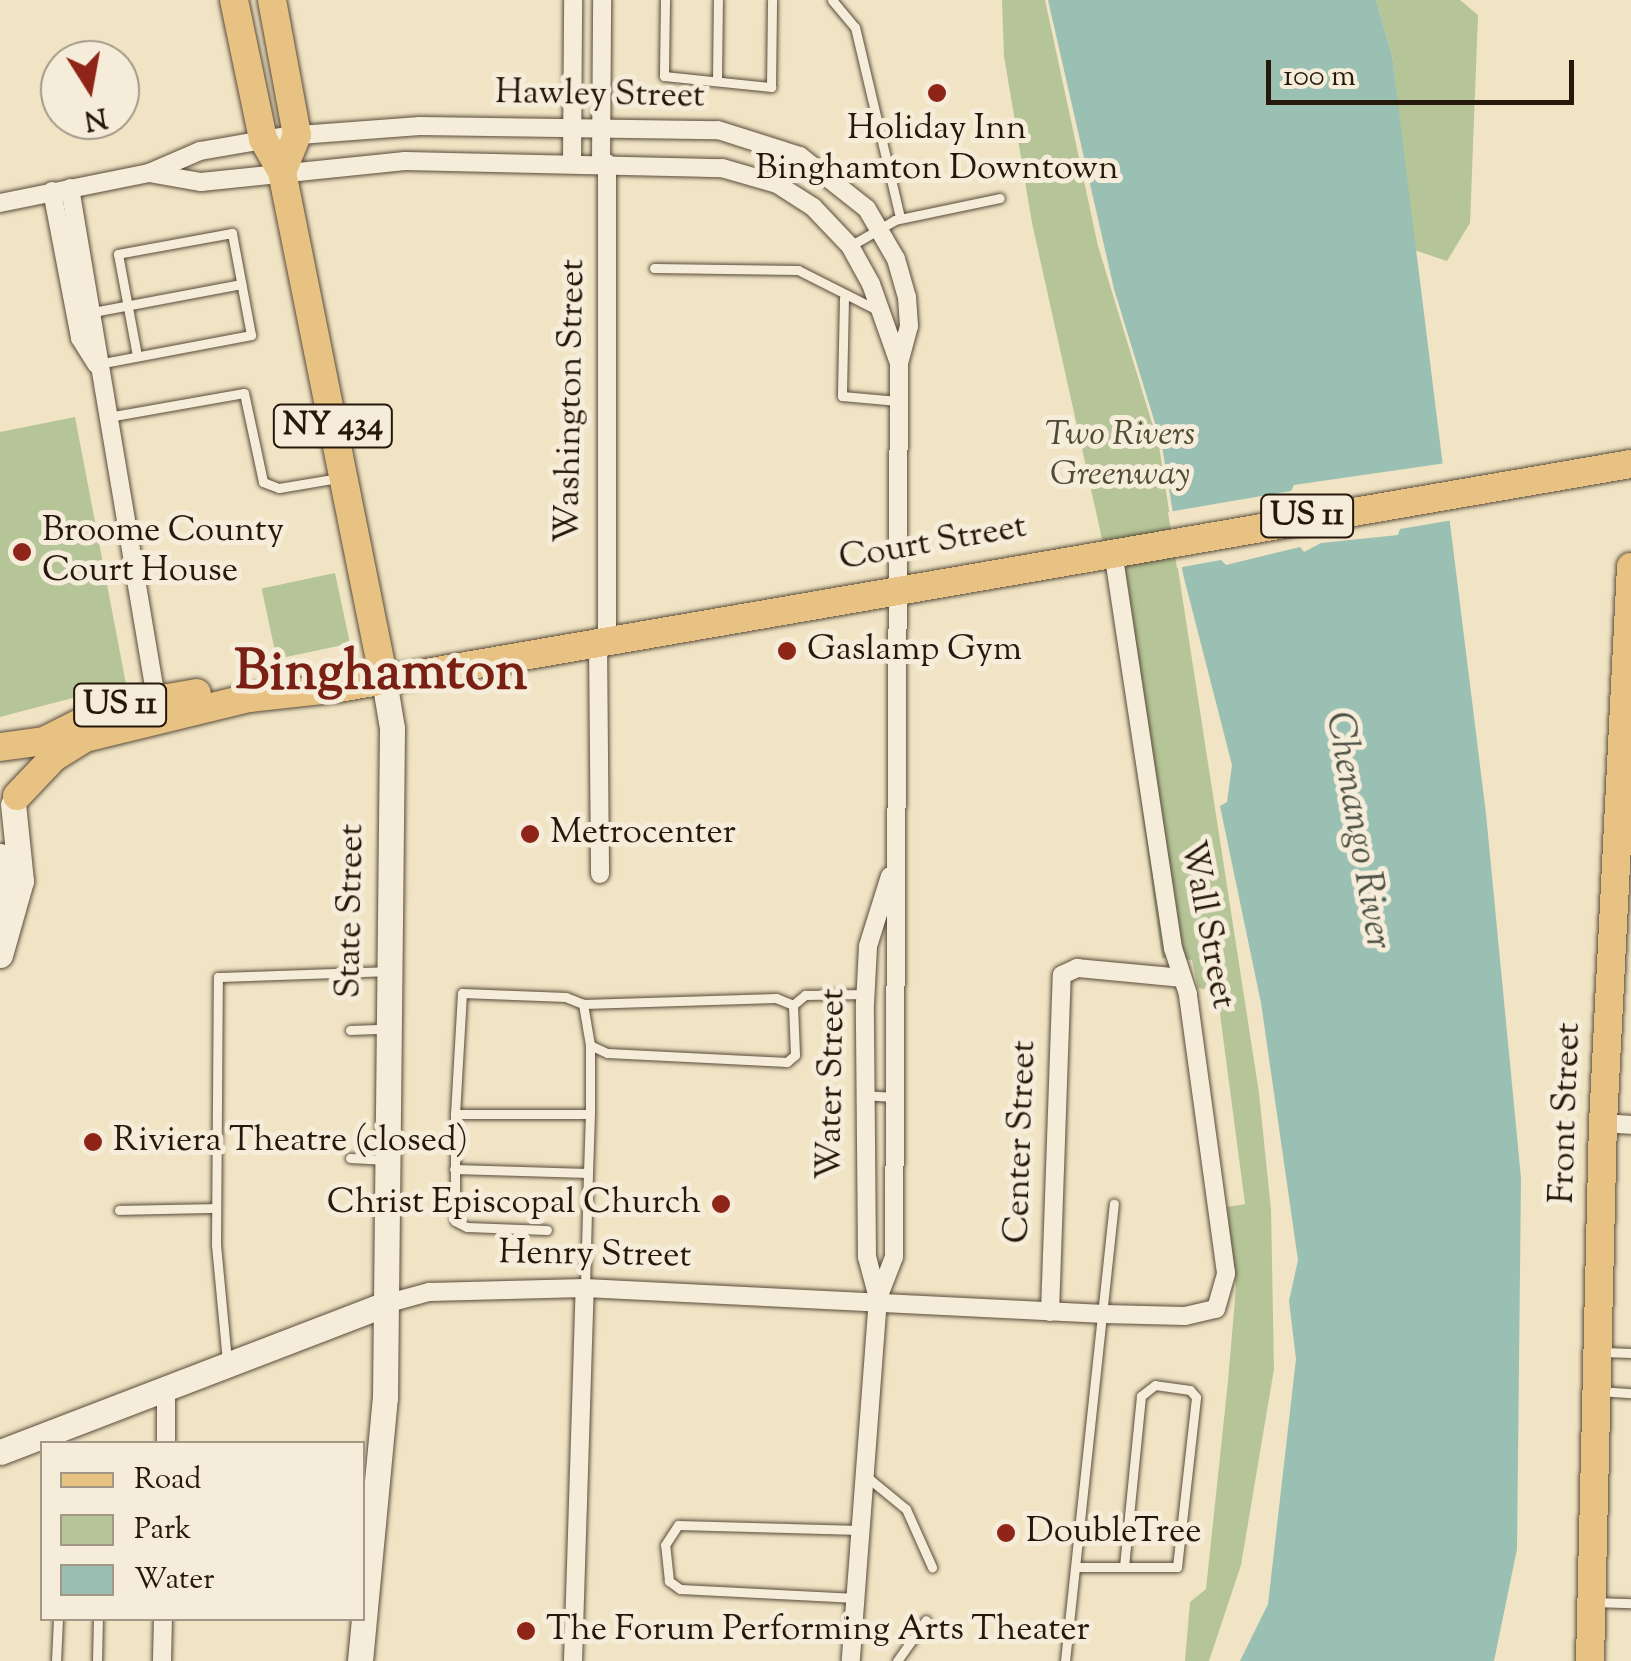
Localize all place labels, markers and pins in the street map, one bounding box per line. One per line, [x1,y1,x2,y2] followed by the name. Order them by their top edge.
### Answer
[926,82,948,104] marker: Holiday Inn Binghamton Downtown
[755,109,1119,191] place label: Holiday Inn Binghamton Downtown
[42,511,284,593] place label: Broome County Court House
[11,541,33,563] marker: Broome County Court House
[807,630,1022,672] place label: Gaslamp Gym
[776,640,798,662] marker: Gaslamp Gym
[550,813,736,855] place label: Metrocenter
[519,823,541,845] marker: Metrocenter
[113,1121,468,1163] place label: Riviera Theatre (closed)
[82,1131,104,1153] marker: Riviera Theatre (closed)
[327,1183,701,1225] place label: Christ Episcopal Church
[710,1193,732,1215] marker: Christ Episcopal Church
[1026,1512,1202,1554] place label: DoubleTree
[995,1522,1017,1544] marker: DoubleTree
[546,1610,1090,1652] place label: The Forum Performing Arts Theater
[515,1620,537,1642] marker: The Forum Performing Arts Theater

